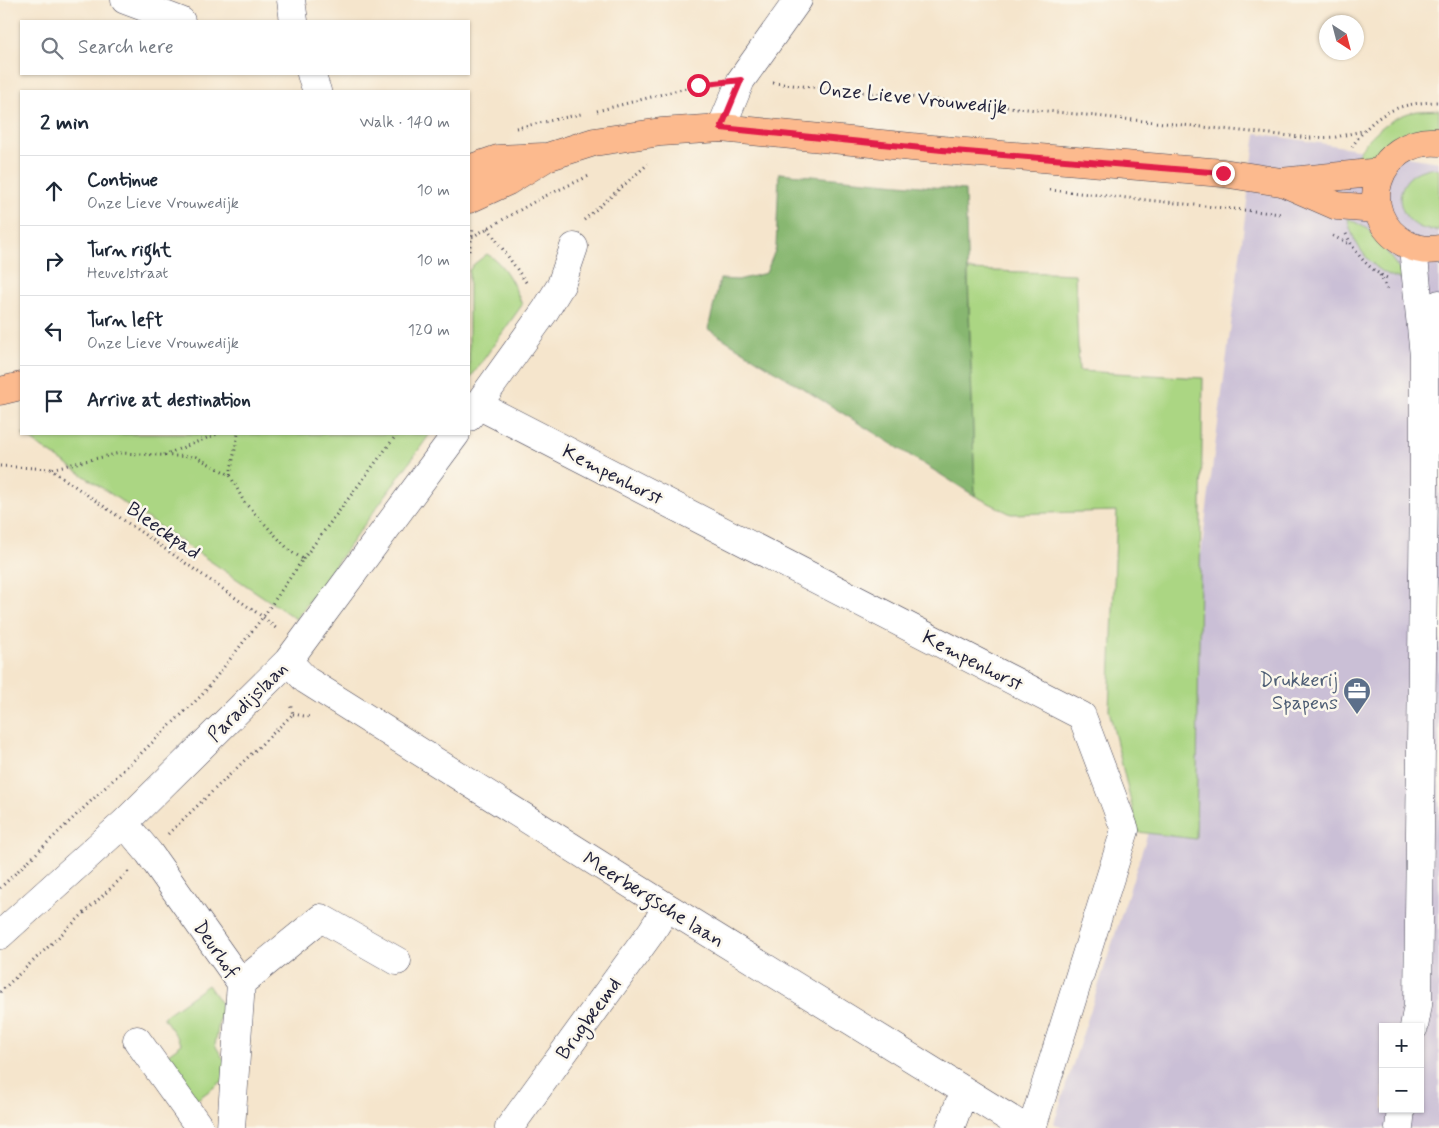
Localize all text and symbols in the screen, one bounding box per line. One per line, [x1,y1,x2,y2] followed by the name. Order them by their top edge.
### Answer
[1319,15,1364,60] north arrow
[20,20,470,75] search box
[38,34,66,62] icon: search
[78,35,174,60] text: Search here
[687,74,710,97] route start
[817,75,1009,122] street label: Onze Lieve Vrouwedijk
[40,109,89,137] text: 2 min
[360,112,450,133] text: Walk · 140 m
[1212,162,1235,185] route end
[87,168,158,193] text: Continue
[40,177,68,205] icon: ahead
[417,180,450,201] text: 10 m
[87,193,239,214] text: Onze Lieve Vrouwedijk
[87,238,171,263] text: Turn right
[40,247,68,275] icon: right
[417,250,450,271] text: 10 m
[87,263,168,284] text: Heuvelstraat
[87,308,163,333] text: Turn left
[40,317,68,345] icon: left
[408,320,450,341] text: 120 m
[87,333,239,354] text: Onze Lieve Vrouwedijk
[40,387,68,415] icon: arrive
[87,388,251,413] text: Arrive at destination
[557,438,668,512] street label: Kempenhorst
[121,496,206,567] street label: Bleeckpad
[917,624,1028,698] street label: Kempenhorst
[202,656,294,748] street label: Paradijslaan
[1259,667,1338,717] place label: Drukkerij Spapens
[1342,676,1372,715] office icon: Drukkerij Spapens
[576,846,729,956] street label: Meerbergsche laan
[186,916,245,984] street label: Deurhof
[550,972,629,1066] street label: Brugbeemd
[1379,1023,1424,1113] map controls
[1379,1023,1424,1068] button: +
[1379,1068,1424,1113] button: −

